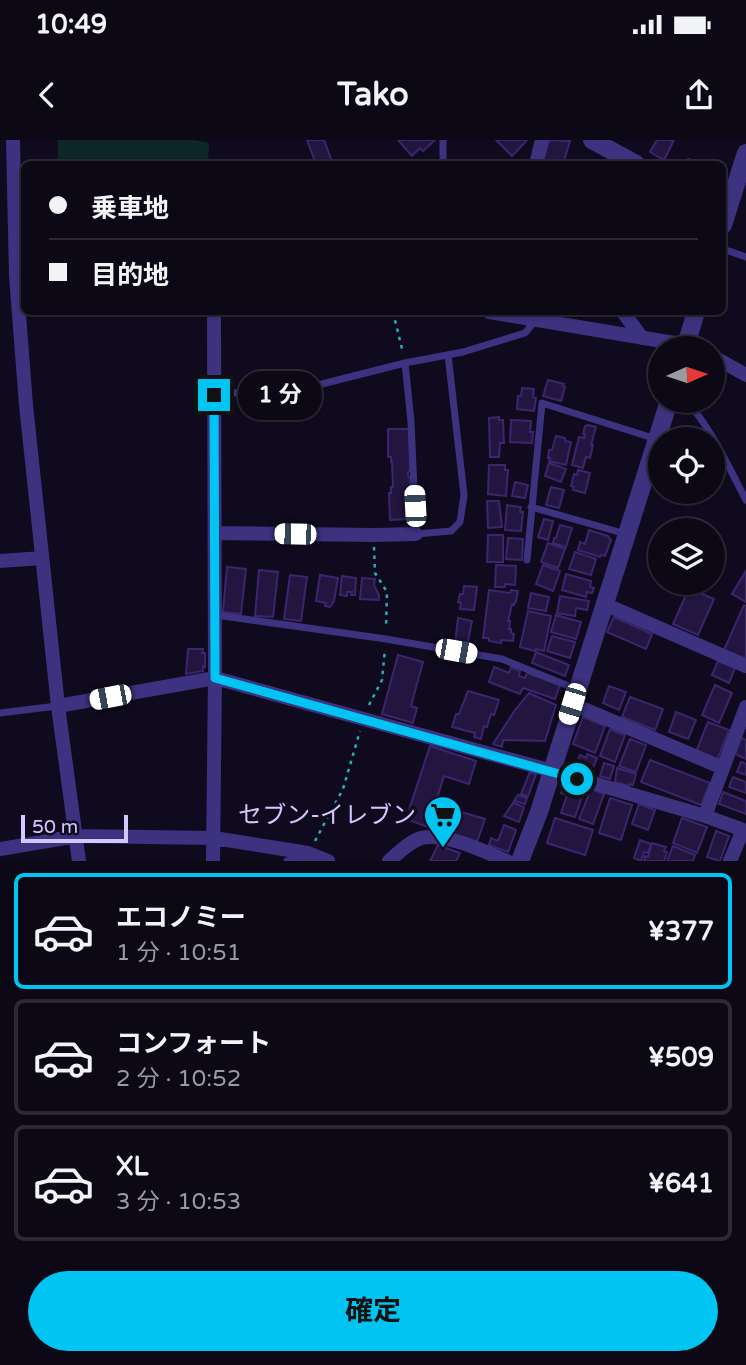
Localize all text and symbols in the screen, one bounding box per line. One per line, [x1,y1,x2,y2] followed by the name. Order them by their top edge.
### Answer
[35,9,107,40] text: 10:49
[28,76,66,114] icon: back
[337,76,409,114] text: Tako
[680,76,718,114] icon: share
[91,193,169,224] text: 乗車地
[91,260,169,291] text: 目的地
[648,336,724,413] north arrow
[648,336,725,595] map controls
[238,370,322,420] callout: 1 分
[198,379,230,411] route end
[258,381,302,409] text: 1 分
[648,427,725,504] button: locate
[404,484,427,528] car
[648,518,725,595] button: layers
[274,523,317,545] car
[434,637,479,665] car
[556,681,589,727] car
[88,683,133,711] car
[561,763,593,795] route start
[422,794,464,849] supermarket icon: セブン-イレブン
[238,801,416,830] place label: セブン-イレブン
[21,812,128,844] scale bar
[32,816,78,838] text: 50 m
[32,900,95,963] icon: car
[116,902,246,933] text: エコノミー
[648,916,714,947] text: ¥377
[116,939,241,967] text: 1 分 · 10:51
[32,1026,95,1089] icon: car
[116,1028,271,1059] text: コンフォート
[648,1042,714,1073] text: ¥509
[116,1065,241,1093] text: 2 分 · 10:52
[116,1151,148,1182] text: XL
[32,1152,95,1215] icon: car
[648,1168,714,1199] text: ¥641
[116,1188,241,1216] text: 3 分 · 10:53
[28,1271,718,1351] button: 確定

